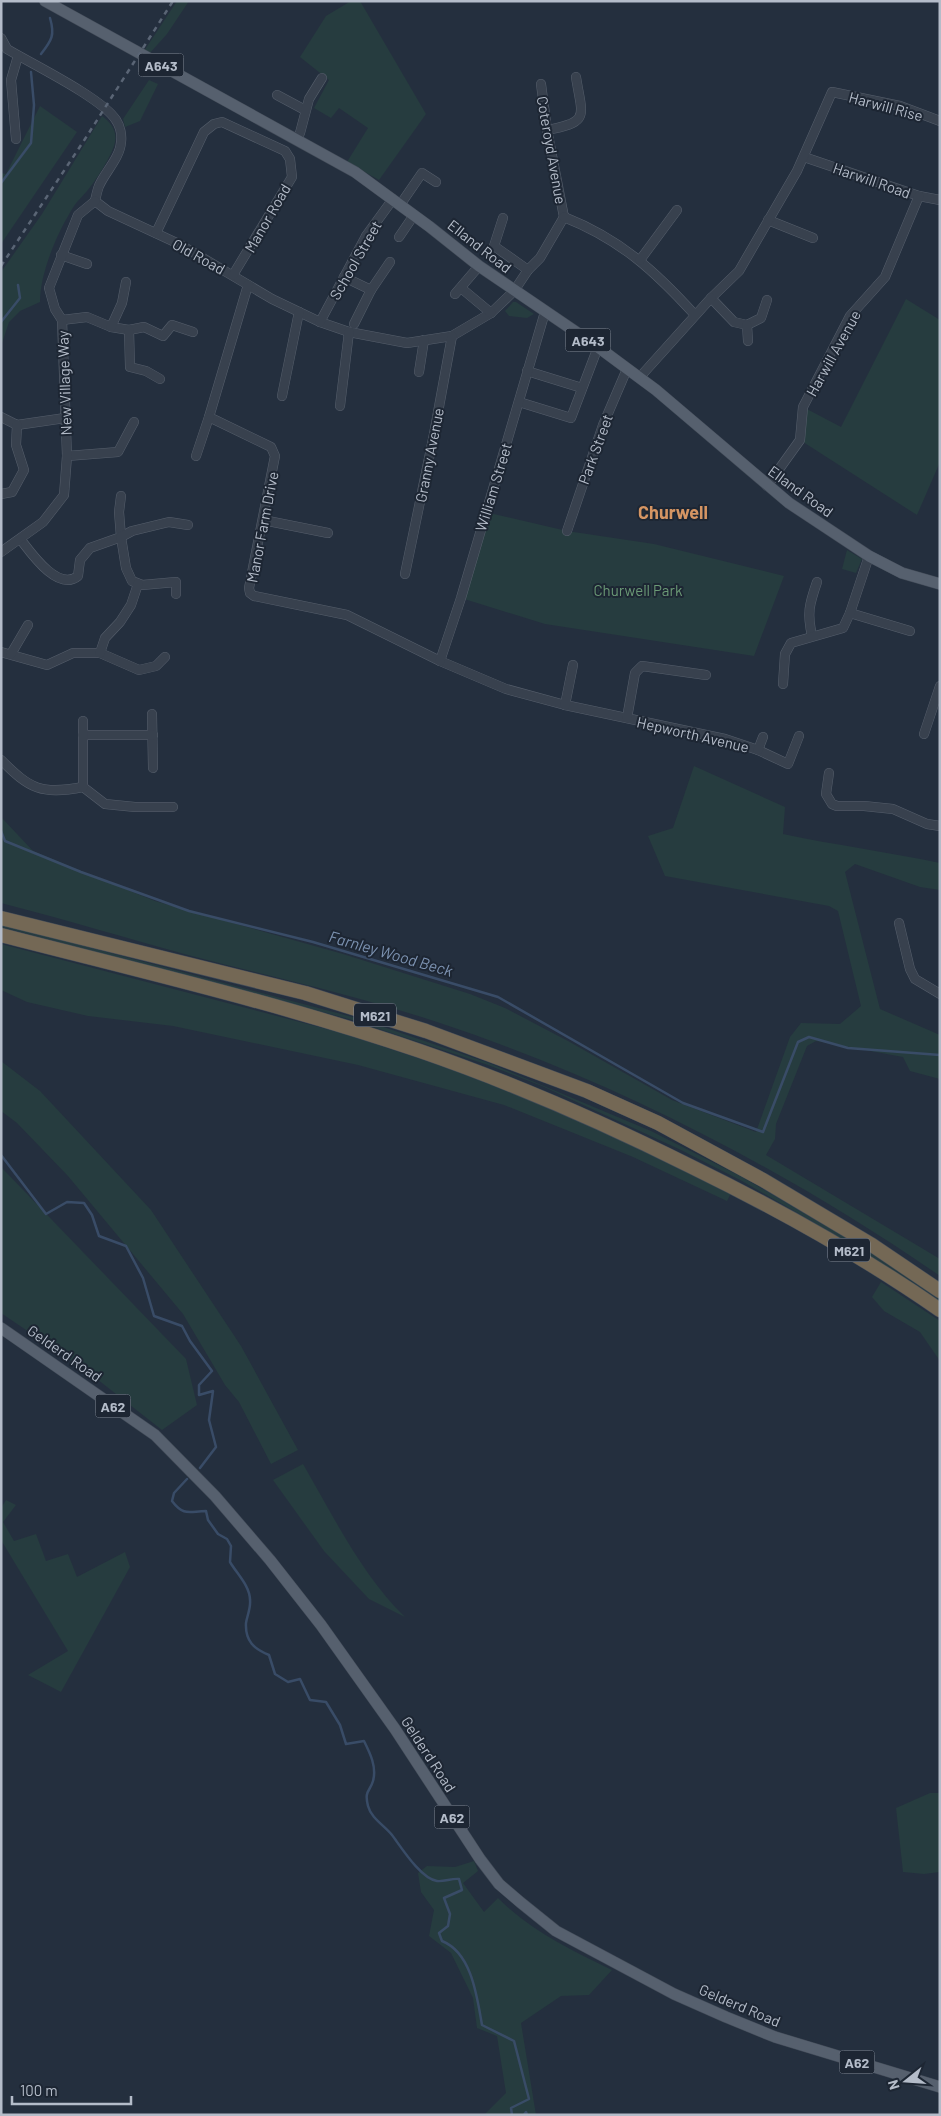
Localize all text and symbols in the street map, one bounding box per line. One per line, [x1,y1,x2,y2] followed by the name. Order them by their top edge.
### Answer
[138,54,184,76] road number: A643
[847,87,925,125] street label: Harwill Rise
[534,95,570,205] street label: Coteroyd Avenue
[831,158,913,202] street label: Harwill Road
[240,181,294,255] street label: Manor Road
[445,216,515,276] street label: Elland Road
[325,217,385,303] street label: School Street
[170,234,228,278] street label: Old Road
[802,307,864,399] street label: Harwill Avenue
[566,328,610,352] road number: A643
[53,330,75,436] street label: New Village Way
[411,406,447,504] street label: Granny Avenue
[574,411,616,487] street label: Park Street
[471,440,515,534] street label: William Street
[765,461,837,521] street label: Elland Road
[242,470,282,584] street label: Manor Farm Drive
[638,501,708,523] district label: Churwell
[593,581,683,599] park label: Churwell Park
[635,712,751,756] street label: Hepworth Avenue
[327,926,455,980] water label: Farnley Wood Beck
[354,1004,396,1026] road number: M621
[828,1238,870,1262] road number: M621
[24,1321,106,1385] street label: Gelderd Road
[96,1394,130,1418] road number: A62
[398,1713,460,1795] street label: Gelderd Road
[434,1805,470,1828] road number: A62
[697,1980,783,2030] street label: Gelderd Road
[840,2050,874,2074] road number: A62
[881,2056,931,2106] north arrow
[12,2074,131,2106] scale bar
[884,2078,903,2092] text: N
[20,2081,58,2099] text: 100 m

